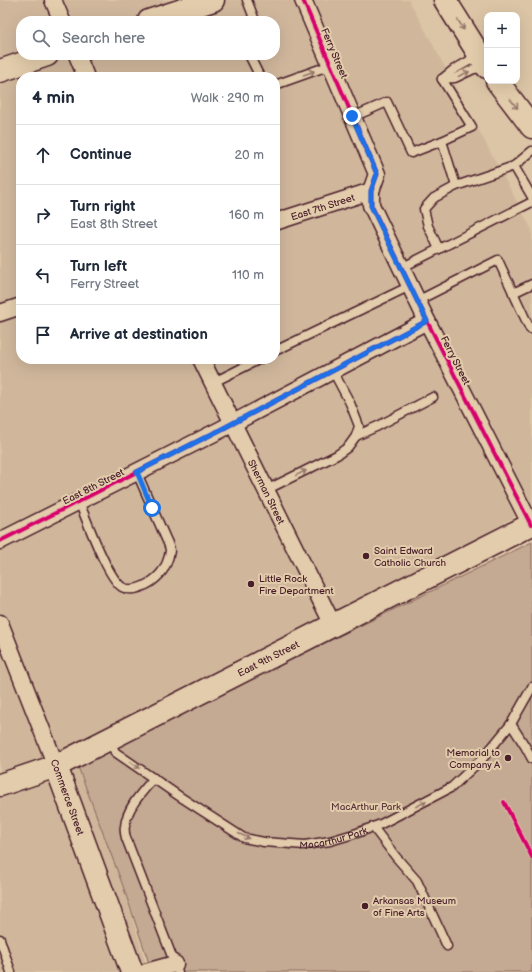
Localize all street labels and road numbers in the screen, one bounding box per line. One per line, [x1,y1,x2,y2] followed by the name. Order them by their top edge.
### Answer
[318,27,350,80] street label: Ferry Street
[289,192,356,223] street label: East 7th Street
[438,334,473,387] street label: Ferry Street
[245,458,287,526] street label: Sherman Street
[61,466,126,508] street label: East 8th Street
[236,638,301,680] street label: East 9th Street
[48,758,86,837] street label: Commerce Street
[299,825,369,852] street label: Macarthur Park

